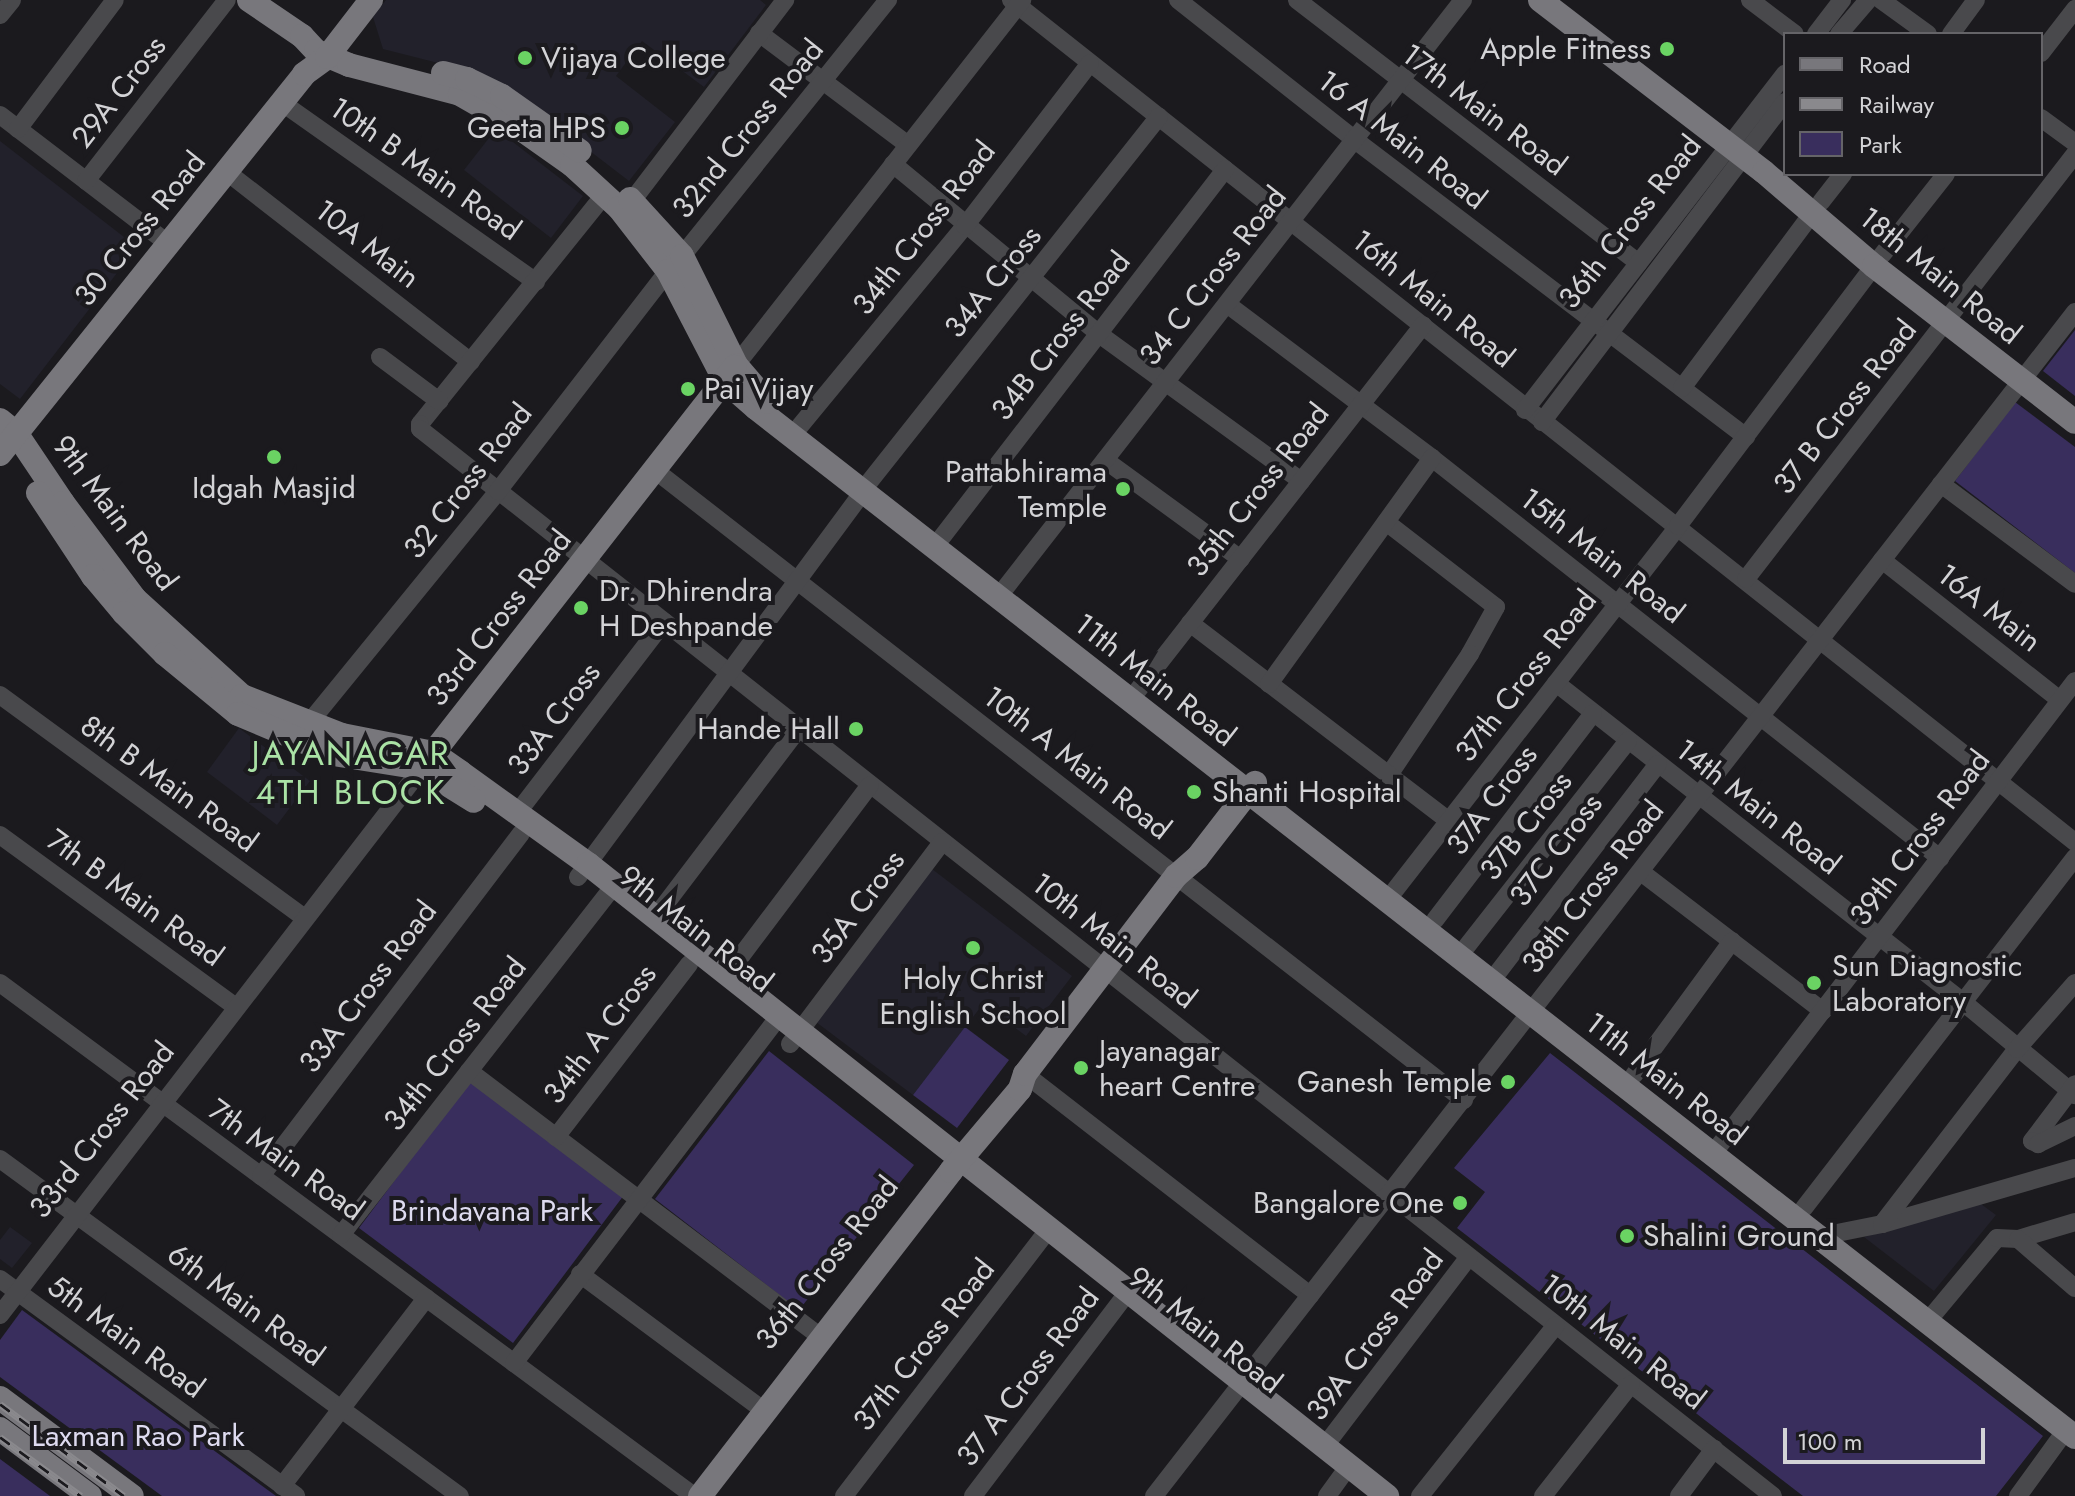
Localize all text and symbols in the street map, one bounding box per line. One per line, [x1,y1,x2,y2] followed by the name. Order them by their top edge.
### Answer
[64,29,174,155] street label: 29A Cross
[1480,31,1651,67] place label: Apple Fitness
[665,32,831,226] street label: 32nd Cross Road
[1783,32,2043,176] legend
[1394,36,1574,184] street label: 17th Main Road
[541,40,726,76] place label: Vijaya College
[1658,40,1676,58] marker: Apple Fitness
[1859,47,1911,82] text: Road
[516,49,534,67] marker: Vijaya College
[1310,63,1494,217] street label: 16 A Main Road
[1859,87,1934,122] text: Railway
[322,90,528,248] street label: 10th B Main Road
[467,110,606,146] place label: Geeta HPS
[613,119,631,137] marker: Geeta HPS
[1859,127,1902,162] text: Park
[1551,128,1709,316] street label: 36th Cross Road
[845,134,1003,322] street label: 34th Cross Road
[67,145,213,313] street label: 30 Cross Road
[1132,179,1294,373] street label: 34 C Cross Road
[308,192,426,296] street label: 10A Main
[1852,200,2028,352] street label: 18th Main Road
[937,219,1049,345] street label: 34A Cross
[1344,222,1522,376] street label: 16th Main Road
[984,244,1138,428] street label: 34B Cross Road
[1766,313,1924,501] street label: 37 B Cross Road
[704,371,813,407] place label: Pai Vijay
[679,380,697,398] marker: Pai Vijay
[396,396,540,566] street label: 32 Cross Road
[1179,396,1337,584] street label: 35th Cross Road
[45,428,185,598] street label: 9th Main Road
[265,448,283,466] marker: Idgah Masjid
[945,454,1107,524] place label: Pattabhirama Temple
[192,470,356,506] place label: Idgah Masjid
[1114,480,1132,498] marker: Pattabhirama Temple
[1513,481,1691,631] street label: 15th Main Road
[419,523,579,713] street label: 33rd Cross Road
[1930,556,2048,660] street label: 16A Main
[599,573,773,644] place label: Dr. Dhirendra H Deshpande
[1448,583,1604,769] street label: 37th Cross Road
[570,597,592,619] marker: Dr. Dhirendra H Deshpande
[1067,606,1243,754] street label: 11th Main Road
[500,655,608,783] street label: 33A Cross
[976,679,1178,847] street label: 10th A Main Road
[73,708,265,860] street label: 8th B Main Road
[697,711,840,747] place label: Hande Hall
[847,720,865,738] marker: Hande Hall
[1669,732,1847,882] street label: 14th Main Road
[252,733,450,812] district label: JAYANAGAR 4TH BLOCK
[1439,738,1545,862] street label: 37A Cross
[1842,743,1998,933] street label: 39th Cross Road
[1472,764,1580,888] street label: 37B Cross
[1212,774,1402,810] place label: Shanti Hospital
[1183,781,1205,803] marker: Shanti Hospital
[1502,787,1610,913] street label: 37C Cross
[1514,793,1672,981] street label: 38th Cross Road
[40,822,230,974] street label: 7th B Main Road
[804,843,912,971] street label: 35A Cross
[612,858,780,1000] street label: 9th Main Road
[1024,865,1204,1017] street label: 10th Main Road
[292,894,444,1080] street label: 33A Cross Road
[964,939,982,957] marker: Holy Christ English School
[1832,948,2022,1018] place label: Sun Diagnostic Laboratory
[376,950,534,1138] street label: 34th Cross Road
[536,957,664,1111] street label: 34th A Cross
[879,961,1067,1032] place label: Holy Christ English School
[1803,972,1825,994] marker: Sun Diagnostic Laboratory
[1578,1005,1754,1153] street label: 11th Main Road
[1099,1033,1255,1104] place label: Jayanagar heart Centre
[22,1035,182,1225] street label: 33rd Cross Road
[1070,1057,1092,1079] marker: Jayanagar heart Centre
[1297,1064,1492,1100] place label: Ganesh Temple
[1499,1073,1517,1091] marker: Ganesh Temple
[201,1091,371,1229] street label: 7th Main Road
[748,1169,906,1357] street label: 36th Cross Road
[1253,1185,1444,1221] place label: Bangalore One
[391,1193,593,1229] park label: Brindavana Park
[1451,1194,1469,1212] marker: Bangalore One
[1643,1218,1835,1254] place label: Shalini Ground
[1618,1227,1636,1245] marker: Shalini Ground
[160,1236,332,1374] street label: 6th Main Road
[1299,1242,1451,1428] street label: 39A Cross Road
[846,1252,1002,1438] street label: 37th Cross Road
[1121,1259,1289,1401] street label: 9th Main Road
[1533,1266,1713,1418] street label: 10th Main Road
[41,1268,211,1406] street label: 5th Main Road
[949,1281,1107,1473] street label: 37 A Cross Road
[1787,1412,1989,1462] scale bar
[31,1418,245,1454] park label: Laxman Rao Park
[1797,1424,1863,1459] text: 100 m

